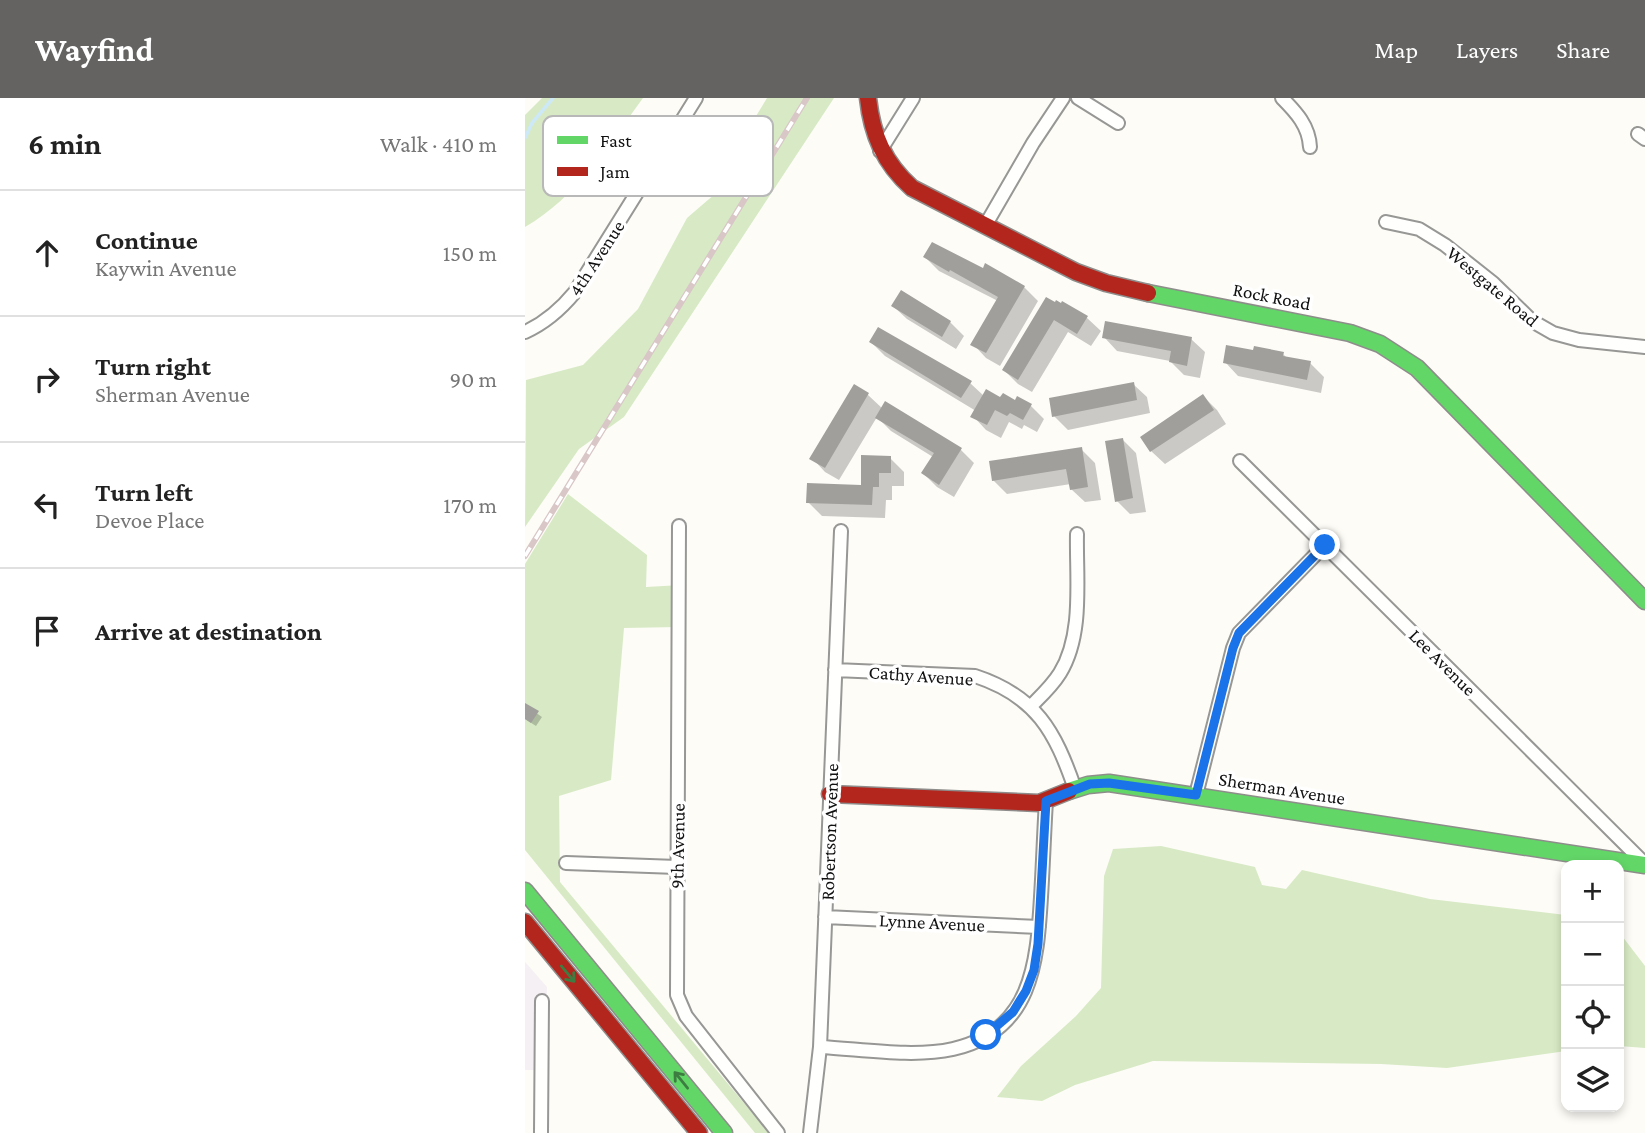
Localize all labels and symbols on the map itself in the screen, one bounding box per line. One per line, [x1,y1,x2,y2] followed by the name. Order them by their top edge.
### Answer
[543,116,773,196] legend
[600,130,632,151] text: Fast
[598,161,630,182] text: Jam
[564,217,629,300] street label: 4th Avenue
[1443,242,1543,331] street label: Westgate Road
[1231,279,1313,314] street label: Rock Road
[1309,529,1340,560] route end
[1405,625,1480,700] street label: Lee Avenue
[868,661,974,690] street label: Cathy Avenue
[817,763,842,901] street label: Robertson Avenue
[1217,768,1347,809] street label: Sherman Avenue
[666,803,689,889] street label: 9th Avenue
[878,909,986,936] street label: Lynne Avenue
[561,965,576,983] one-way arrow
[970,1019,1001,1050] route start
[673,1072,688,1090] one-way arrow

